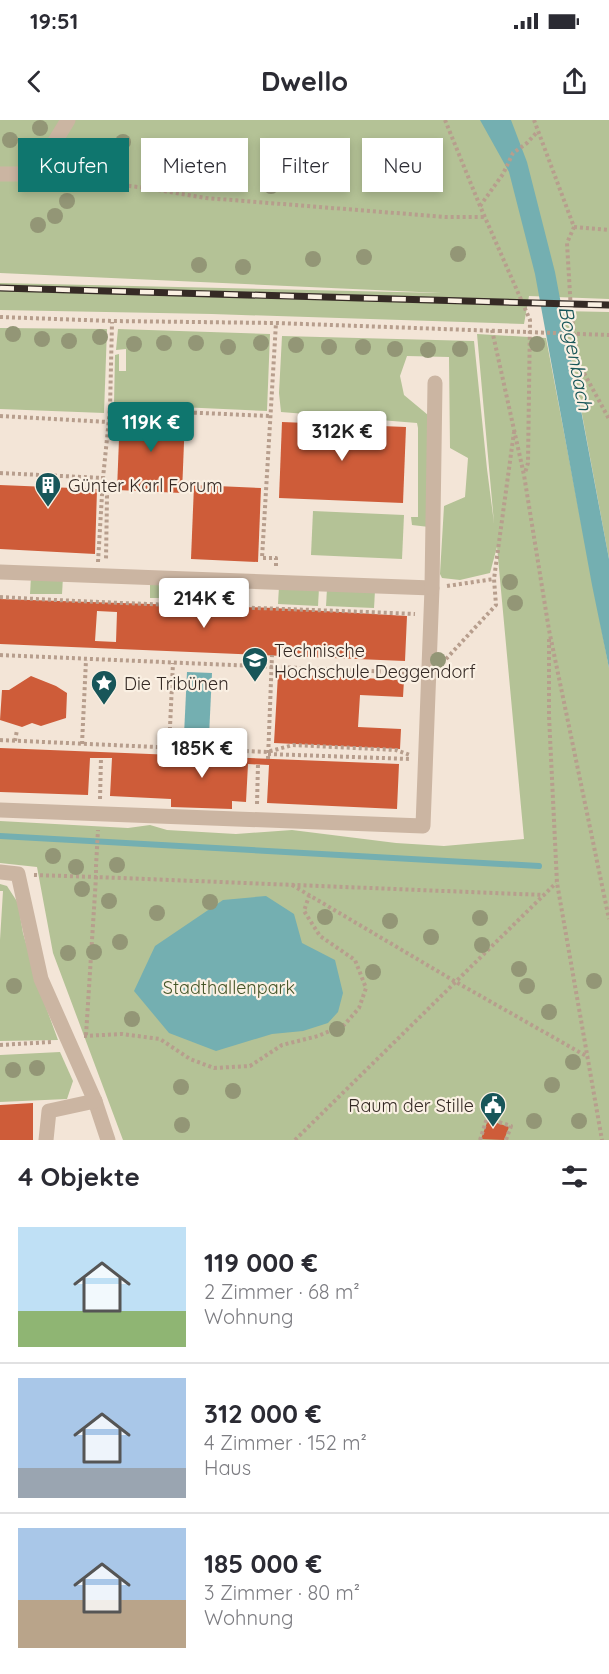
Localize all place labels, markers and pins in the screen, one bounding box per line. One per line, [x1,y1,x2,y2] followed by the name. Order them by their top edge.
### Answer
[102,402,200,453] pin: 119K €
[293,411,391,462] pin: 312K €
[33,470,63,508] building icon: Günter Karl Forum
[68,474,223,497] place label: Günter Karl Forum
[155,578,253,629] pin: 214K €
[274,639,476,683] place label: Technische Hochschule Deggendorf
[240,645,270,683] school or university icon: Technische Hochschule Deggendorf
[89,668,119,706] place icon: Die Tribünen
[124,672,229,695] place label: Die Tribünen
[153,728,251,779] pin: 185K €
[478,1090,508,1128] public building icon: Raum der Stille
[348,1094,474,1117] place label: Raum der Stille

